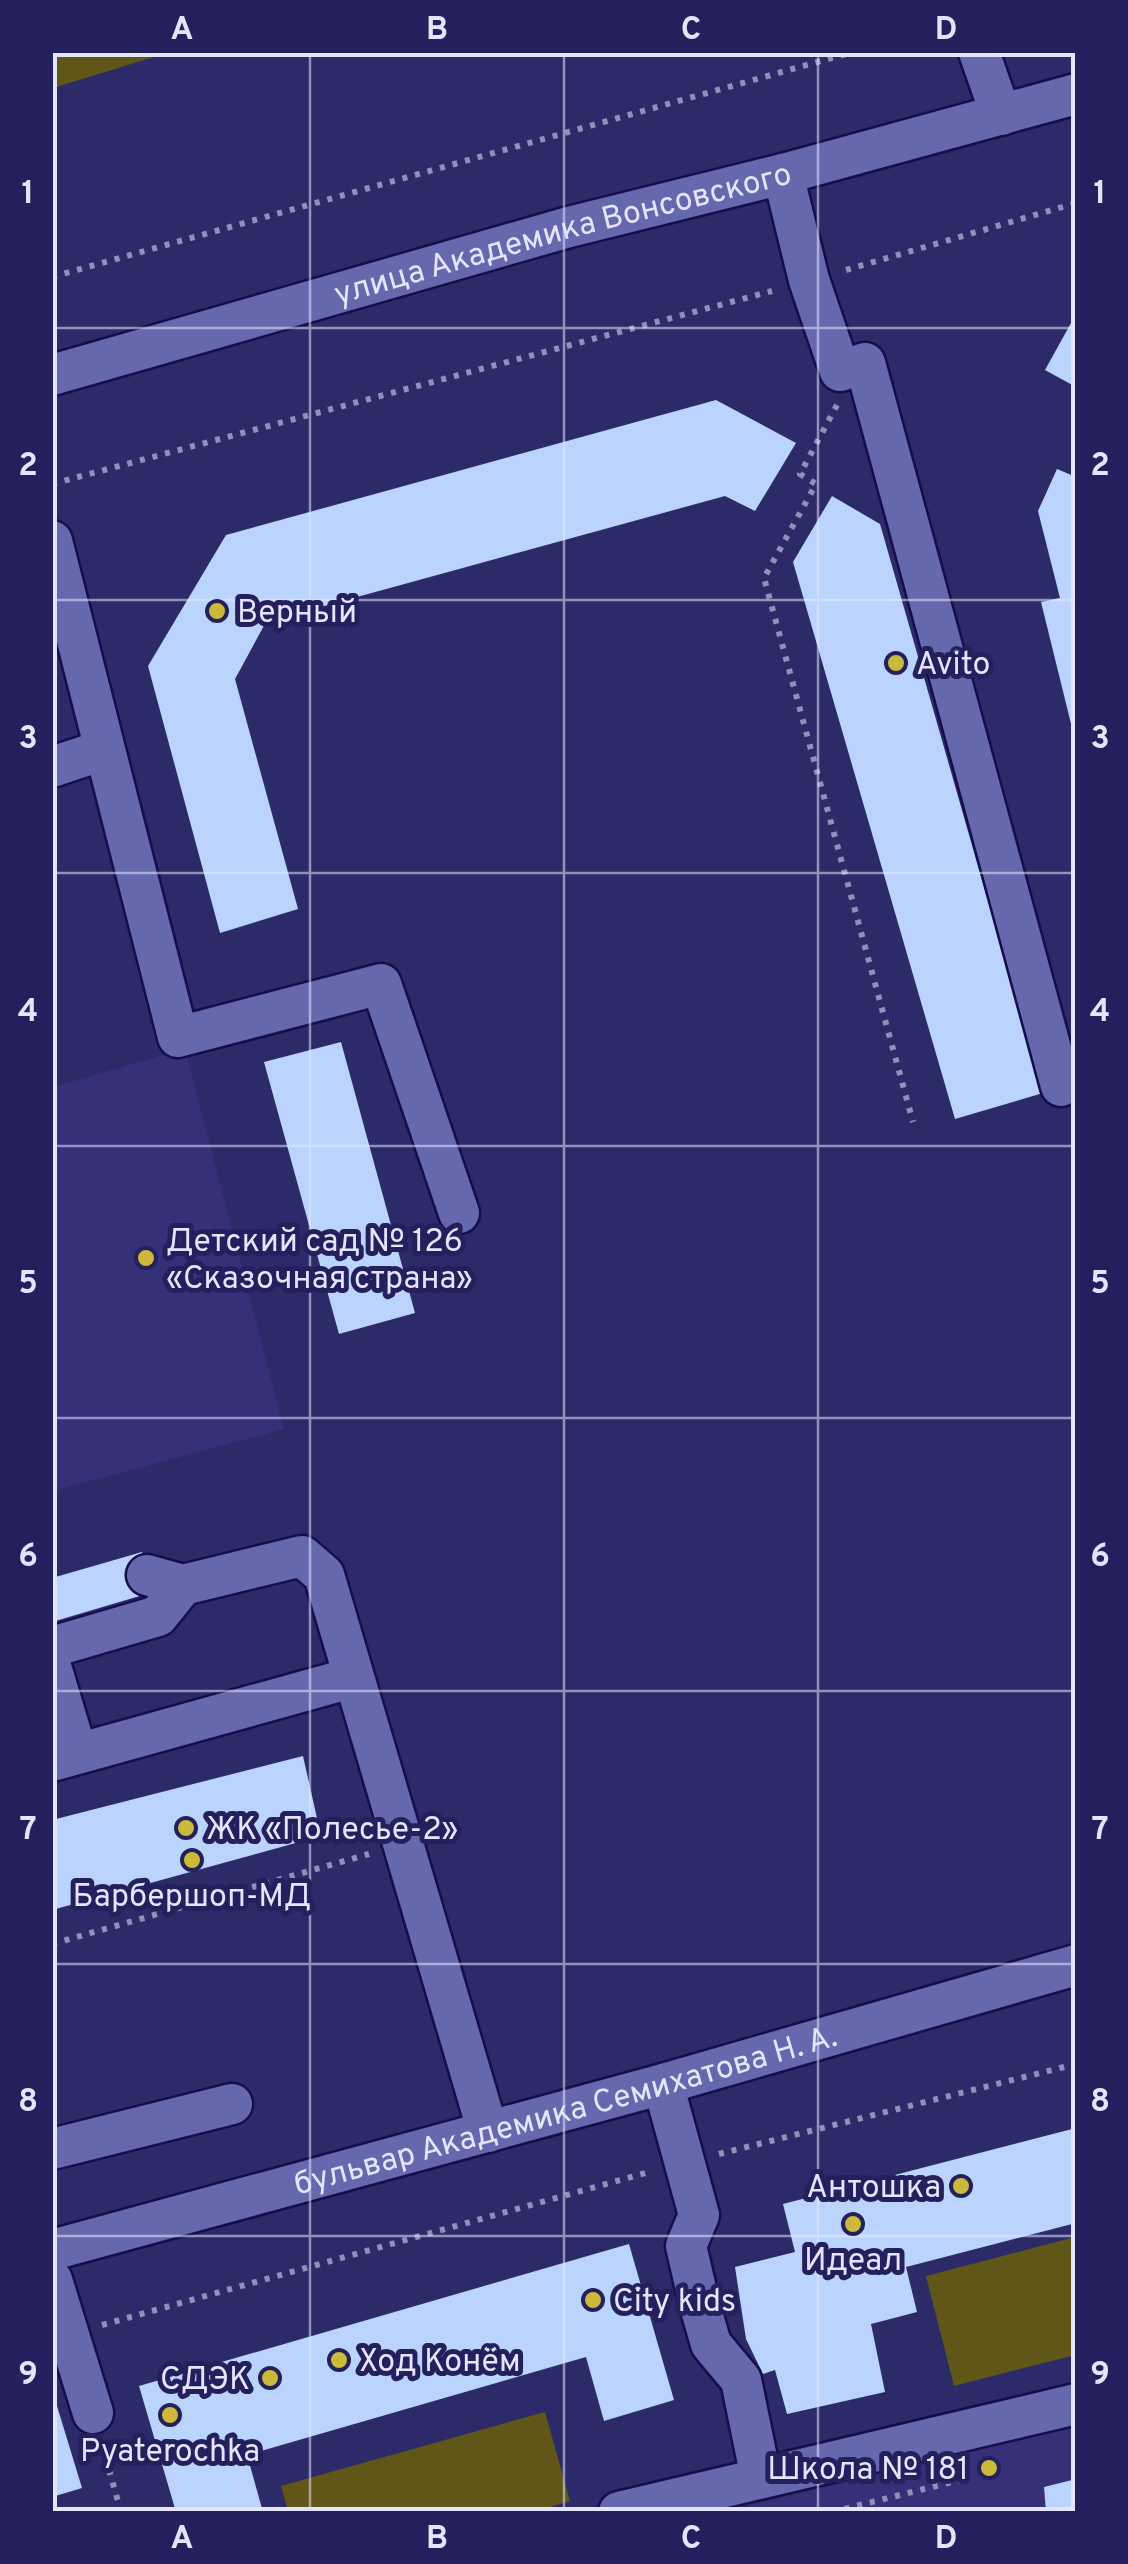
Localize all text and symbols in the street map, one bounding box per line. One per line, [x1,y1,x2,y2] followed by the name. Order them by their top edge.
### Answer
[171,11,193,51] text: A
[426,11,448,51] text: B
[681,11,701,51] text: C
[935,11,957,51] text: D
[330,156,796,316] street label: улица Академика Вонсовского
[22,175,34,215] text: 1
[1094,175,1106,215] text: 1
[18,447,38,487] text: 2
[1090,447,1110,487] text: 2
[237,594,357,634] place label: Верный
[206,600,228,622] marker: Верный
[916,646,990,686] place label: Avito
[885,652,907,674] marker: Avito
[18,720,38,760] text: 3
[1090,720,1110,760] text: 3
[18,993,38,1033] text: 4
[1090,993,1110,1033] text: 4
[166,1223,473,1300] place label: Детский сад № 126 «Сказочная страна»
[135,1247,157,1269] marker: Детский сад № 126 «Сказочная страна»
[18,1265,38,1305] text: 5
[1090,1265,1110,1305] text: 5
[18,1538,38,1578] text: 6
[1090,1538,1110,1578] text: 6
[19,1811,37,1851] text: 7
[206,1811,458,1851] place label: ЖК «Полесье-2»
[1091,1811,1109,1851] text: 7
[175,1817,197,1839] marker: ЖК «Полесье-2»
[181,1849,203,1871] marker: Барбершоп-МД
[73,1878,311,1918] place label: Барбершоп-МД
[290,2018,842,2206] street label: бульвар Академика Семихатова Н. А.
[18,2083,38,2123] text: 8
[1090,2083,1110,2123] text: 8
[806,2169,941,2209] place label: Антошка
[950,2175,972,2197] marker: Антошка
[842,2213,864,2235] marker: Идеал
[804,2242,902,2282] place label: Идеал
[613,2283,736,2323] place label: City kids
[582,2289,604,2311] marker: City kids
[359,2343,521,2383] place label: Ход Конём
[328,2349,350,2371] marker: Ход Конём
[18,2356,38,2396] text: 9
[1090,2356,1110,2396] text: 9
[160,2361,250,2401] place label: СДЭК
[259,2367,281,2389] marker: СДЭК
[159,2404,181,2426] marker: Pyaterochka
[80,2433,260,2473] place label: Pyaterochka
[767,2451,969,2491] place label: Школа № 181
[978,2457,1000,2479] marker: Школа № 181
[171,2520,193,2560] text: A
[426,2520,448,2560] text: B
[681,2520,701,2560] text: C
[935,2520,957,2560] text: D

